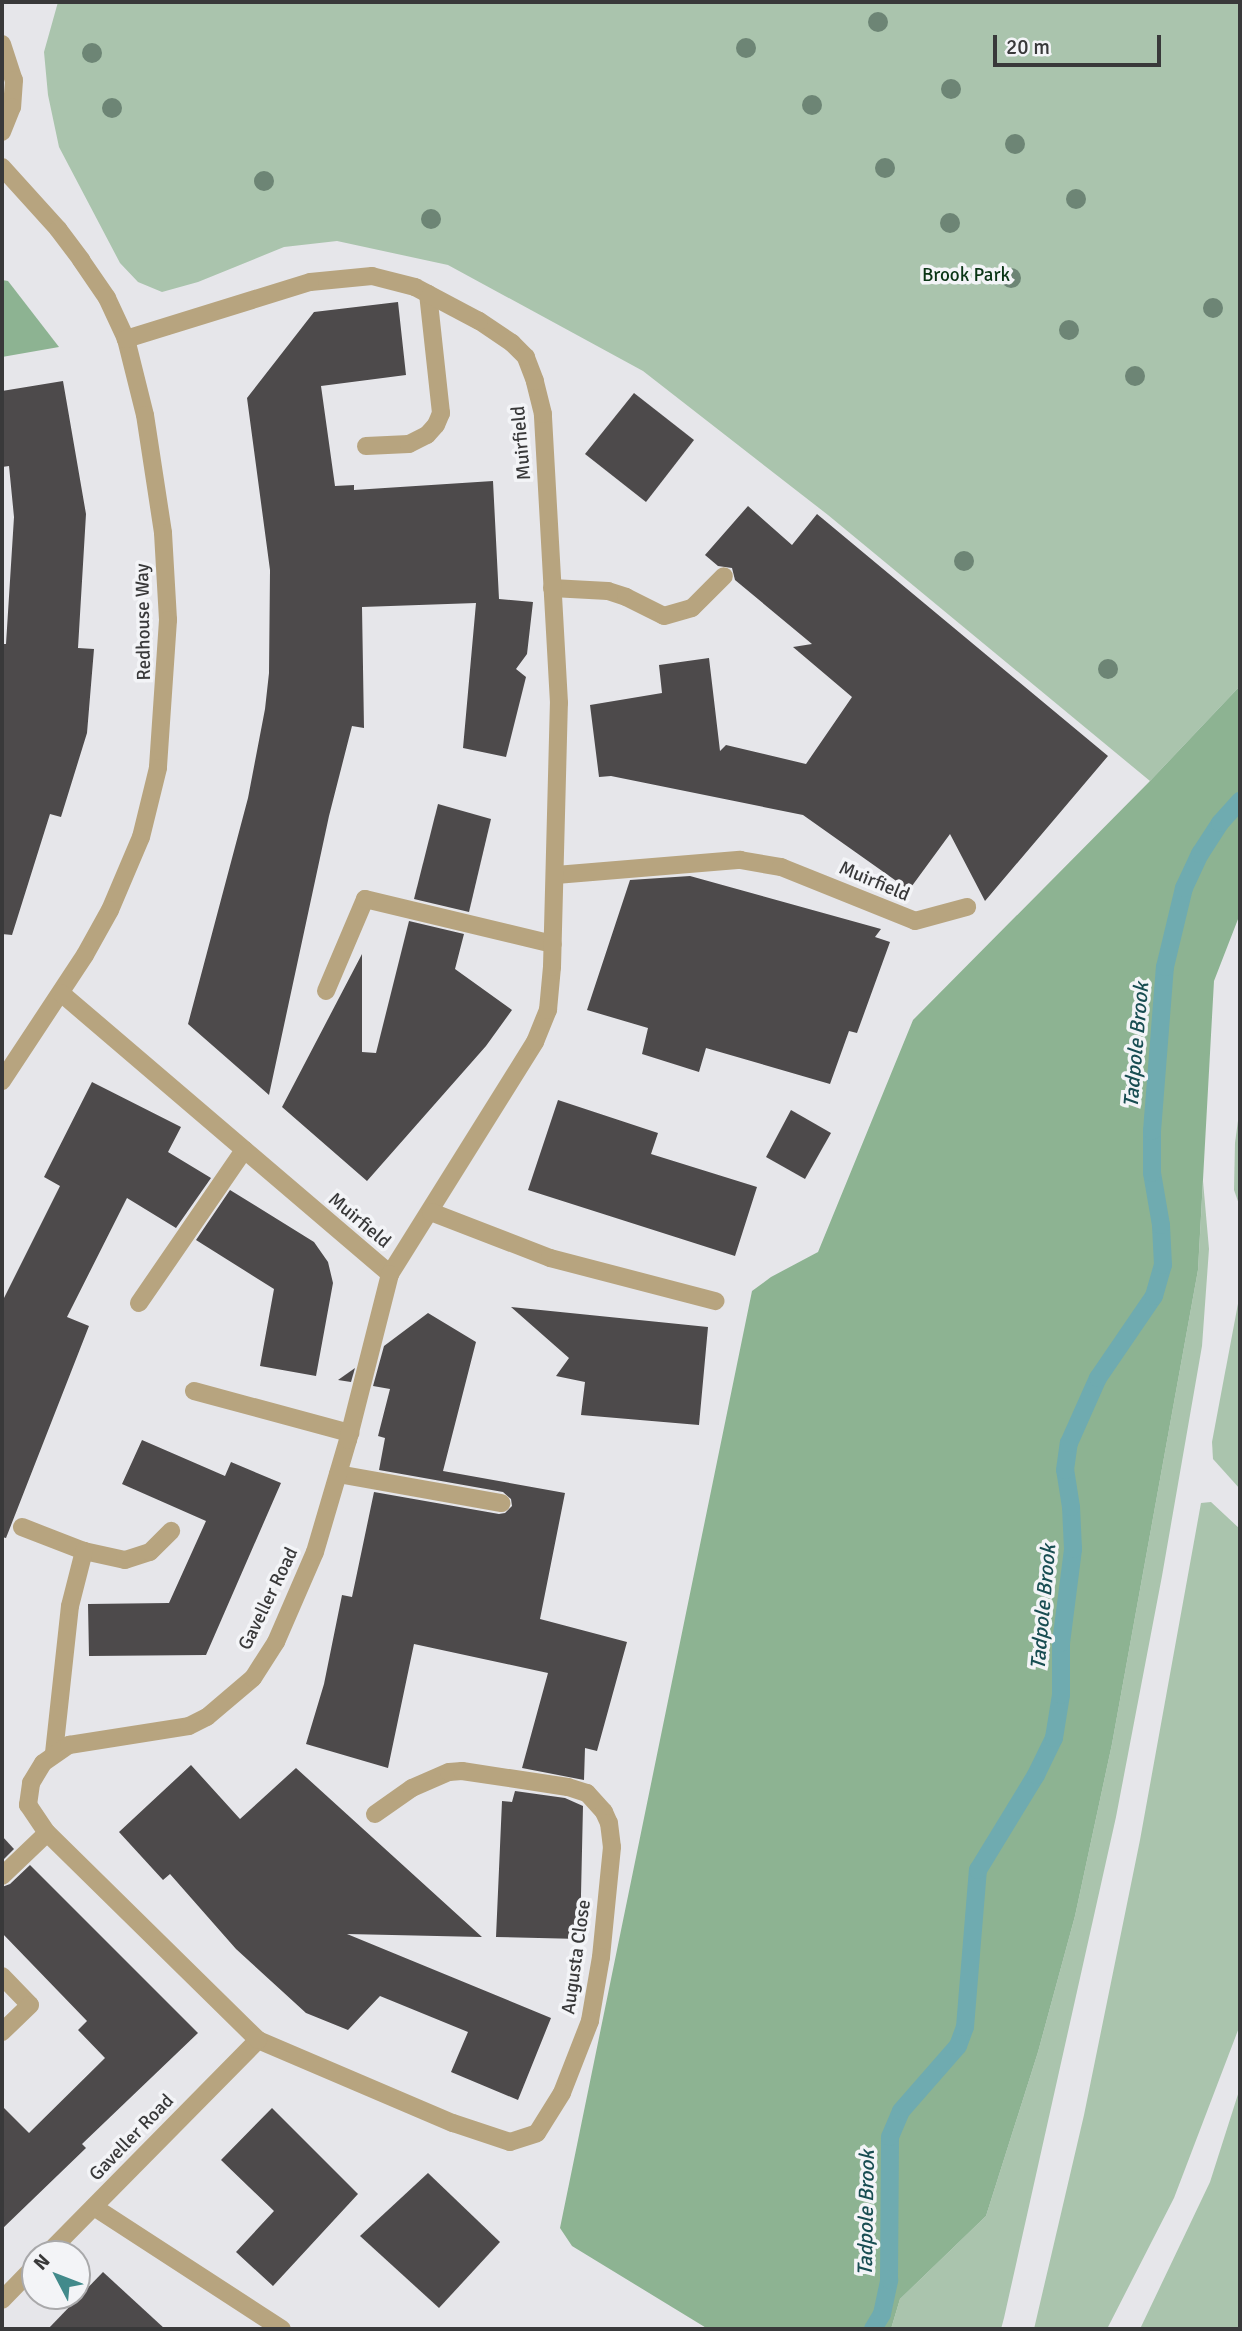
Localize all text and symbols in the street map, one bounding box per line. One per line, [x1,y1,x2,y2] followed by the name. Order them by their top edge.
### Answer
[997,21,1165,65] scale bar
[1006,34,1050,60] text: 20 m
[922,265,1010,287] park label: Brook Park
[507,405,537,481] street label: Muirfield
[132,563,156,681] street label: Redhouse Way
[835,857,913,907] street label: Muirfield
[1118,981,1154,1109] water label: Tadpole Brook
[323,1188,395,1254] street label: Muirfield
[1025,1543,1061,1671] water label: Tadpole Brook
[234,1544,304,1654] street label: Gaveller Road
[558,1898,596,2016] street label: Augusta Close
[85,2090,179,2186] street label: Gaveller Road
[852,2150,880,2276] water label: Tadpole Brook
[21,2240,91,2310] north arrow
[29,2249,55,2275] text: N

